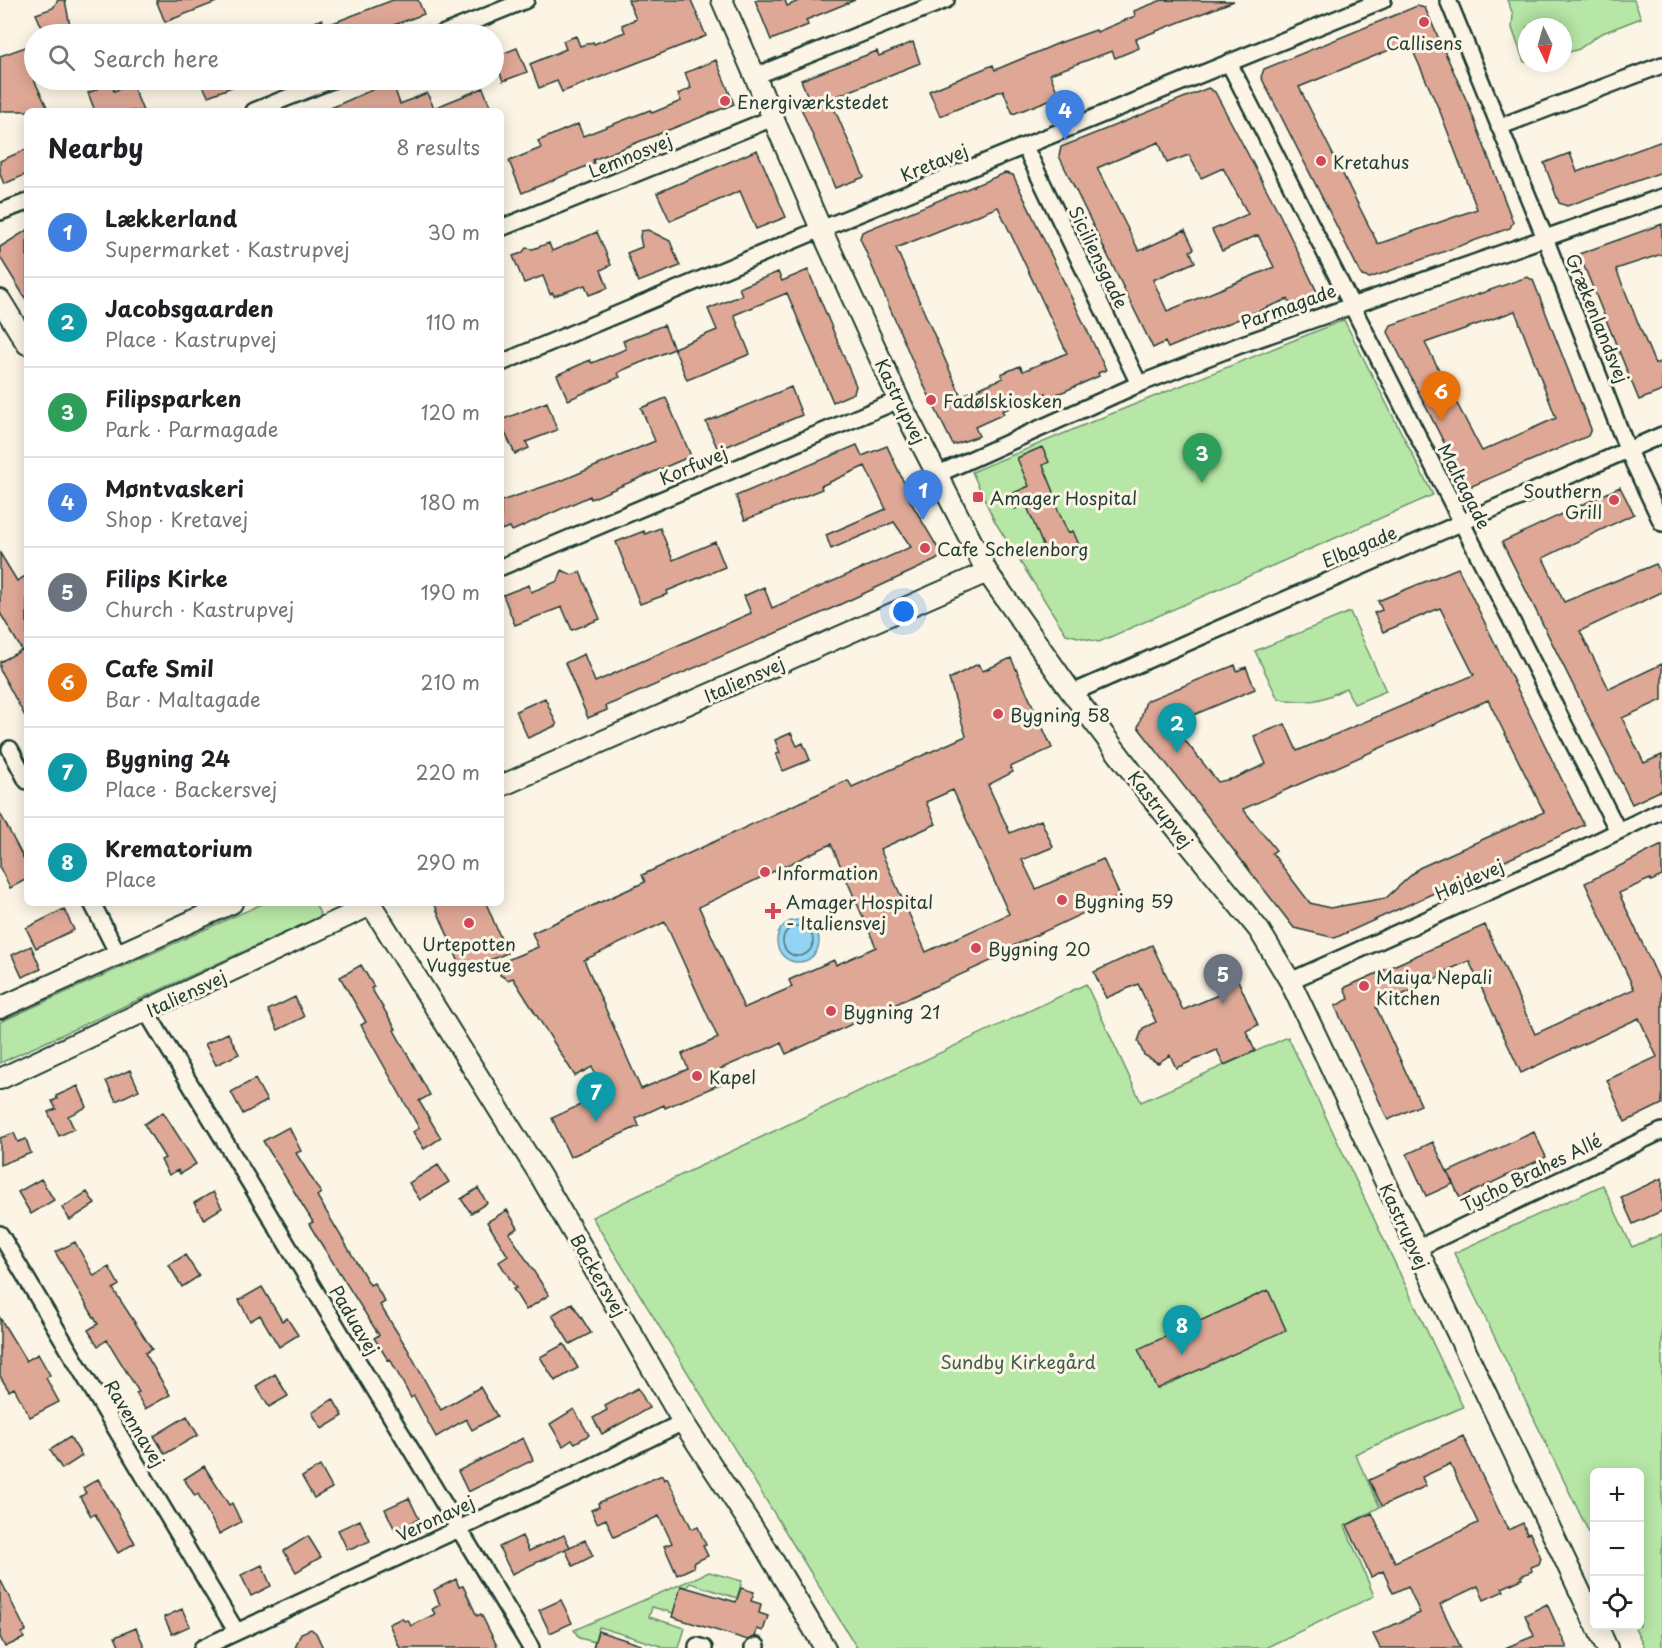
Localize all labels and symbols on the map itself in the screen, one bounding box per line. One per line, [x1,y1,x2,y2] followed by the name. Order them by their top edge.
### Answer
[1417,15,1431,29] marker: Callisens
[1518,18,1572,72] north arrow
[1386,29,1462,56] place label: Callisens
[737,88,889,115] place label: Energiværkstedet
[1046,90,1084,140] pin: 4
[718,94,732,108] marker: Energiværkstedet
[584,126,676,184] street label: Lemnosvej
[896,136,972,188] street label: Kretavej
[1333,148,1409,175] place label: Kretahus
[1314,154,1328,168] marker: Kretahus
[1063,201,1135,313] street label: Siciliensgade
[1560,249,1636,387] street label: Grækenlandsvej
[1237,276,1339,336] street label: Parmagade
[869,354,933,448] street label: Kastrupvej
[1422,372,1460,421] pin: 6
[943,387,1062,414] place label: Fadølskiosken
[924,393,938,407] marker: Fadølskiosken
[1182,434,1222,483] pin: 3
[1432,438,1498,534] street label: Maltagade
[655,439,731,491] street label: Korfuvej
[904,470,942,520] pin: 1
[1523,477,1602,525] place label: Southern Grill
[990,484,1137,511] place label: Amager Hospital
[971,490,985,504] marker: Amager Hospital
[1607,493,1621,507] marker: Southern Grill
[1317,518,1401,574] street label: Elbagade
[937,535,1089,562] place label: Cafe Schelenborg
[918,541,932,555] marker: Cafe Schelenborg
[889,597,918,626] your location
[699,649,789,709] street label: Italiensvej
[1010,701,1110,728] place label: Bygning 58
[1158,704,1196,753] pin: 2
[991,707,1005,721] marker: Bygning 58
[1122,765,1200,853] street label: Kastrupvej
[1430,852,1508,906] street label: Højdevej
[777,859,878,886] place label: Information
[758,865,772,879] marker: Information
[1074,887,1174,914] place label: Bygning 59
[786,888,933,936] place label: Amager Hospital - Italiensvej
[1055,893,1069,907] marker: Bygning 59
[764,902,782,920] marker: Amager Hospital - Italiensvej
[462,916,476,930] marker: Urtepotten Vuggestue
[422,930,516,978] place label: Urtepotten Vuggestue
[988,935,1090,962] place label: Bygning 20
[969,941,983,955] marker: Bygning 20
[1204,954,1242,1004] pin: 5
[141,963,231,1023] street label: Italiensvej
[1376,963,1493,1011] place label: Maiya Nepali Kitchen
[1357,979,1371,993] marker: Maiya Nepali Kitchen
[843,998,940,1025] place label: Bygning 21
[824,1004,838,1018] marker: Bygning 21
[709,1063,756,1090] place label: Kapel
[690,1069,704,1083] marker: Kapel
[576,1072,616,1122] pin: 7
[1456,1126,1606,1218] street label: Tycho Brahes Allé
[1373,1179,1437,1273] street label: Kastrupvej
[564,1229,634,1321] street label: Backersvej
[324,1280,386,1360] street label: Paduavej
[1162,1306,1202,1355] pin: 8
[940,1348,1096,1375] park label: Sundby Kirkegård
[98,1374,172,1472] street label: Ravennavej
[391,1488,479,1548] street label: Veronavej

